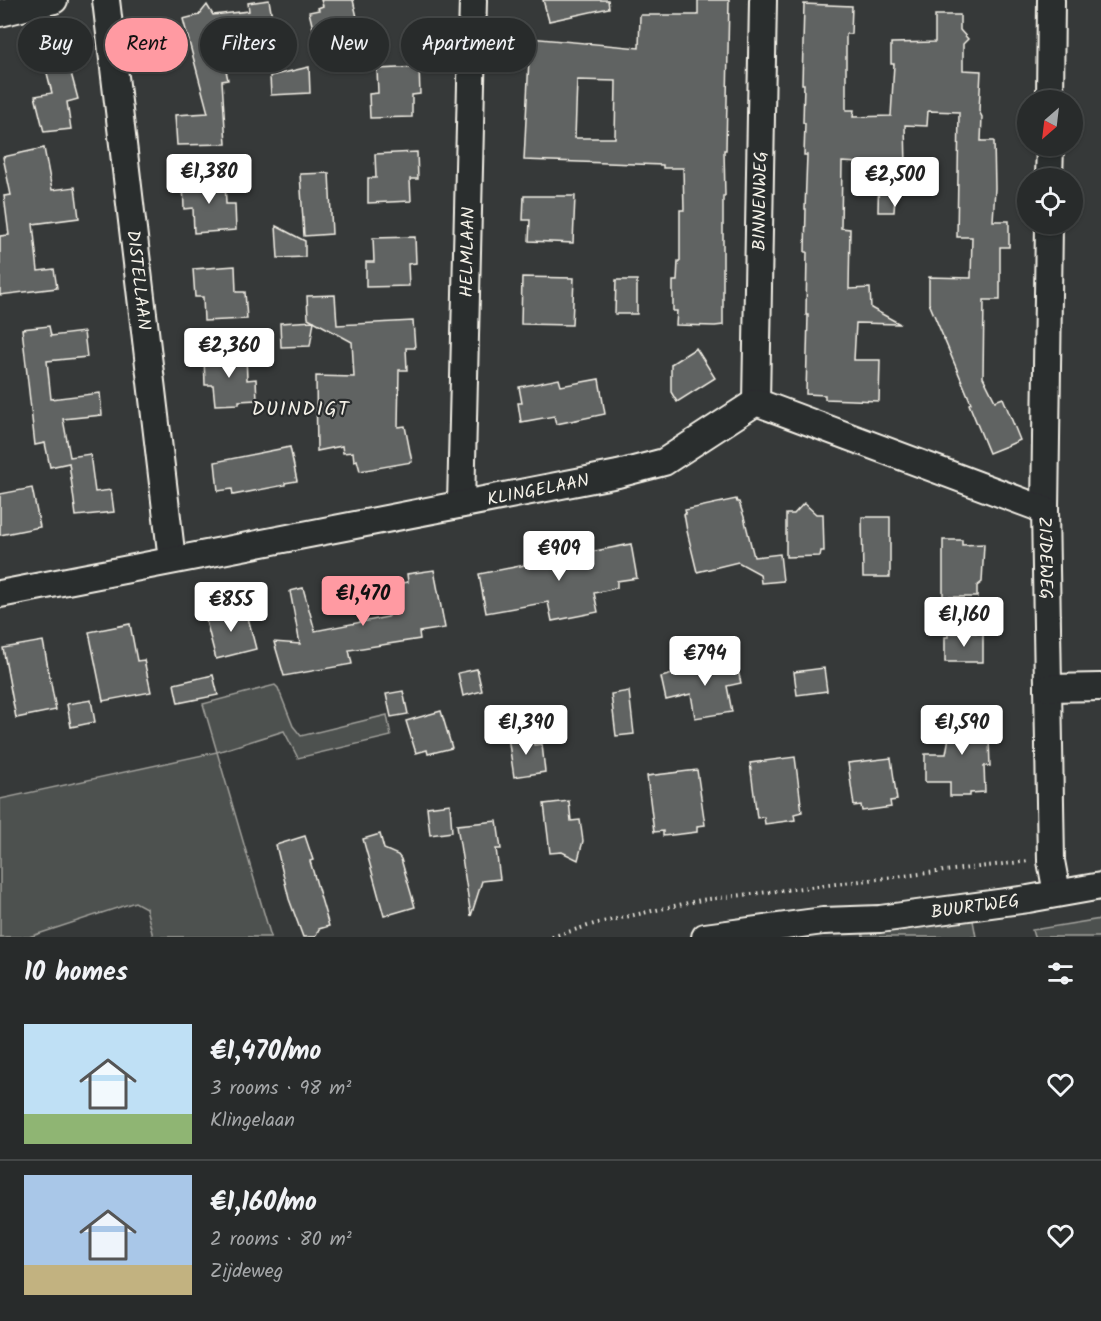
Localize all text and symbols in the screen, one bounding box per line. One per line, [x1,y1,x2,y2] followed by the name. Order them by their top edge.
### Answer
[18,18,93,72] chip: Buy
[105,18,188,72] chip: Rent
[200,18,297,72] chip: Filters
[309,18,389,72] chip: New
[401,18,536,72] chip: Apartment
[1017,90,1083,156] north arrow
[1017,90,1083,234] map controls
[746,151,776,251] street label: BINNENWEG
[160,154,258,205] pin: €1,380
[181,157,237,189] text: €1,380
[846,157,944,208] pin: €2,500
[865,160,925,192] text: €2,500
[1017,168,1083,234] button: locate
[453,207,484,298] street label: HELMLAAN
[117,229,158,332] street label: DISTELLAAN
[180,328,278,379] pin: €2,360
[198,331,260,363] text: €2,360
[252,394,351,426] district label: DUINDIGT
[485,467,592,515] street label: KLINGELAAN
[1029,516,1060,600] street label: ZIJDEWEG
[523,531,595,582] pin: €909
[537,534,581,566] text: €909
[314,576,412,627] pin: €1,470
[336,579,390,611] text: €1,470
[195,582,267,633] pin: €855
[209,585,253,617] text: €855
[915,597,1013,648] pin: €1,160
[938,600,990,632] text: €1,160
[669,636,741,687] pin: €794
[683,639,727,671] text: €794
[477,705,575,756] pin: €1,390
[913,705,1011,756] pin: €1,590
[498,708,554,740] text: €1,390
[935,708,989,740] text: €1,590
[929,887,1021,928] street label: BUURTWEG
[24,952,128,994] text: 10 homes
[1044,957,1077,990] icon: filters
[210,1031,321,1073] text: €1,470/mo
[72,1048,144,1120] icon: home
[1044,1068,1077,1101] icon: heart
[210,1073,351,1105] text: 3 rooms · 98 m²
[210,1105,295,1137] text: Klingelaan
[210,1182,317,1224] text: €1,160/mo
[72,1199,144,1271] icon: home
[1044,1219,1077,1252] icon: heart
[210,1224,352,1256] text: 2 rooms · 80 m²
[210,1256,283,1288] text: Zijdeweg

